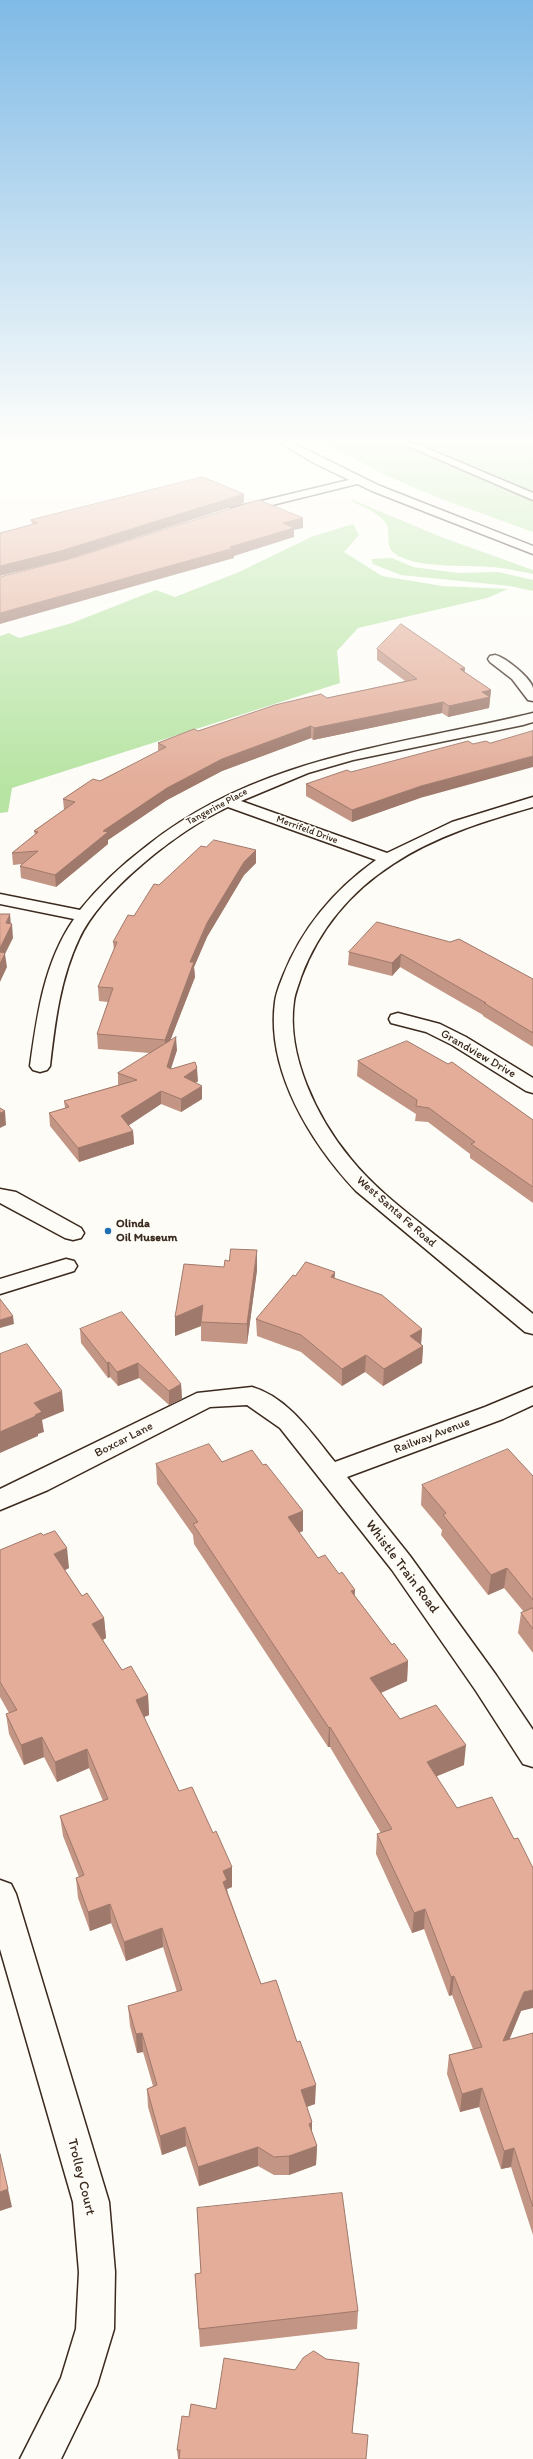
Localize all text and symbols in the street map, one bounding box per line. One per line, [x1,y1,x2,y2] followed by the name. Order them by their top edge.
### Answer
[184,786,250,828] street label: Tangerine Place
[275,813,339,847] street label: Merrifeld Drive
[438,1027,518,1081] street label: Grandview Drive
[353,1173,439,1251] street label: West Santa Fe Road
[116,1217,177,1245] place label: Olinda Oil Museum
[103,1226,113,1236] marker: Olinda Oil Museum
[392,1415,472,1457] street label: Railway Avenue
[92,1419,156,1461] street label: Boxcar Lane
[361,1517,443,1617] street label: Whistle Train Road
[63,2137,99,2217] street label: Trolley Court

